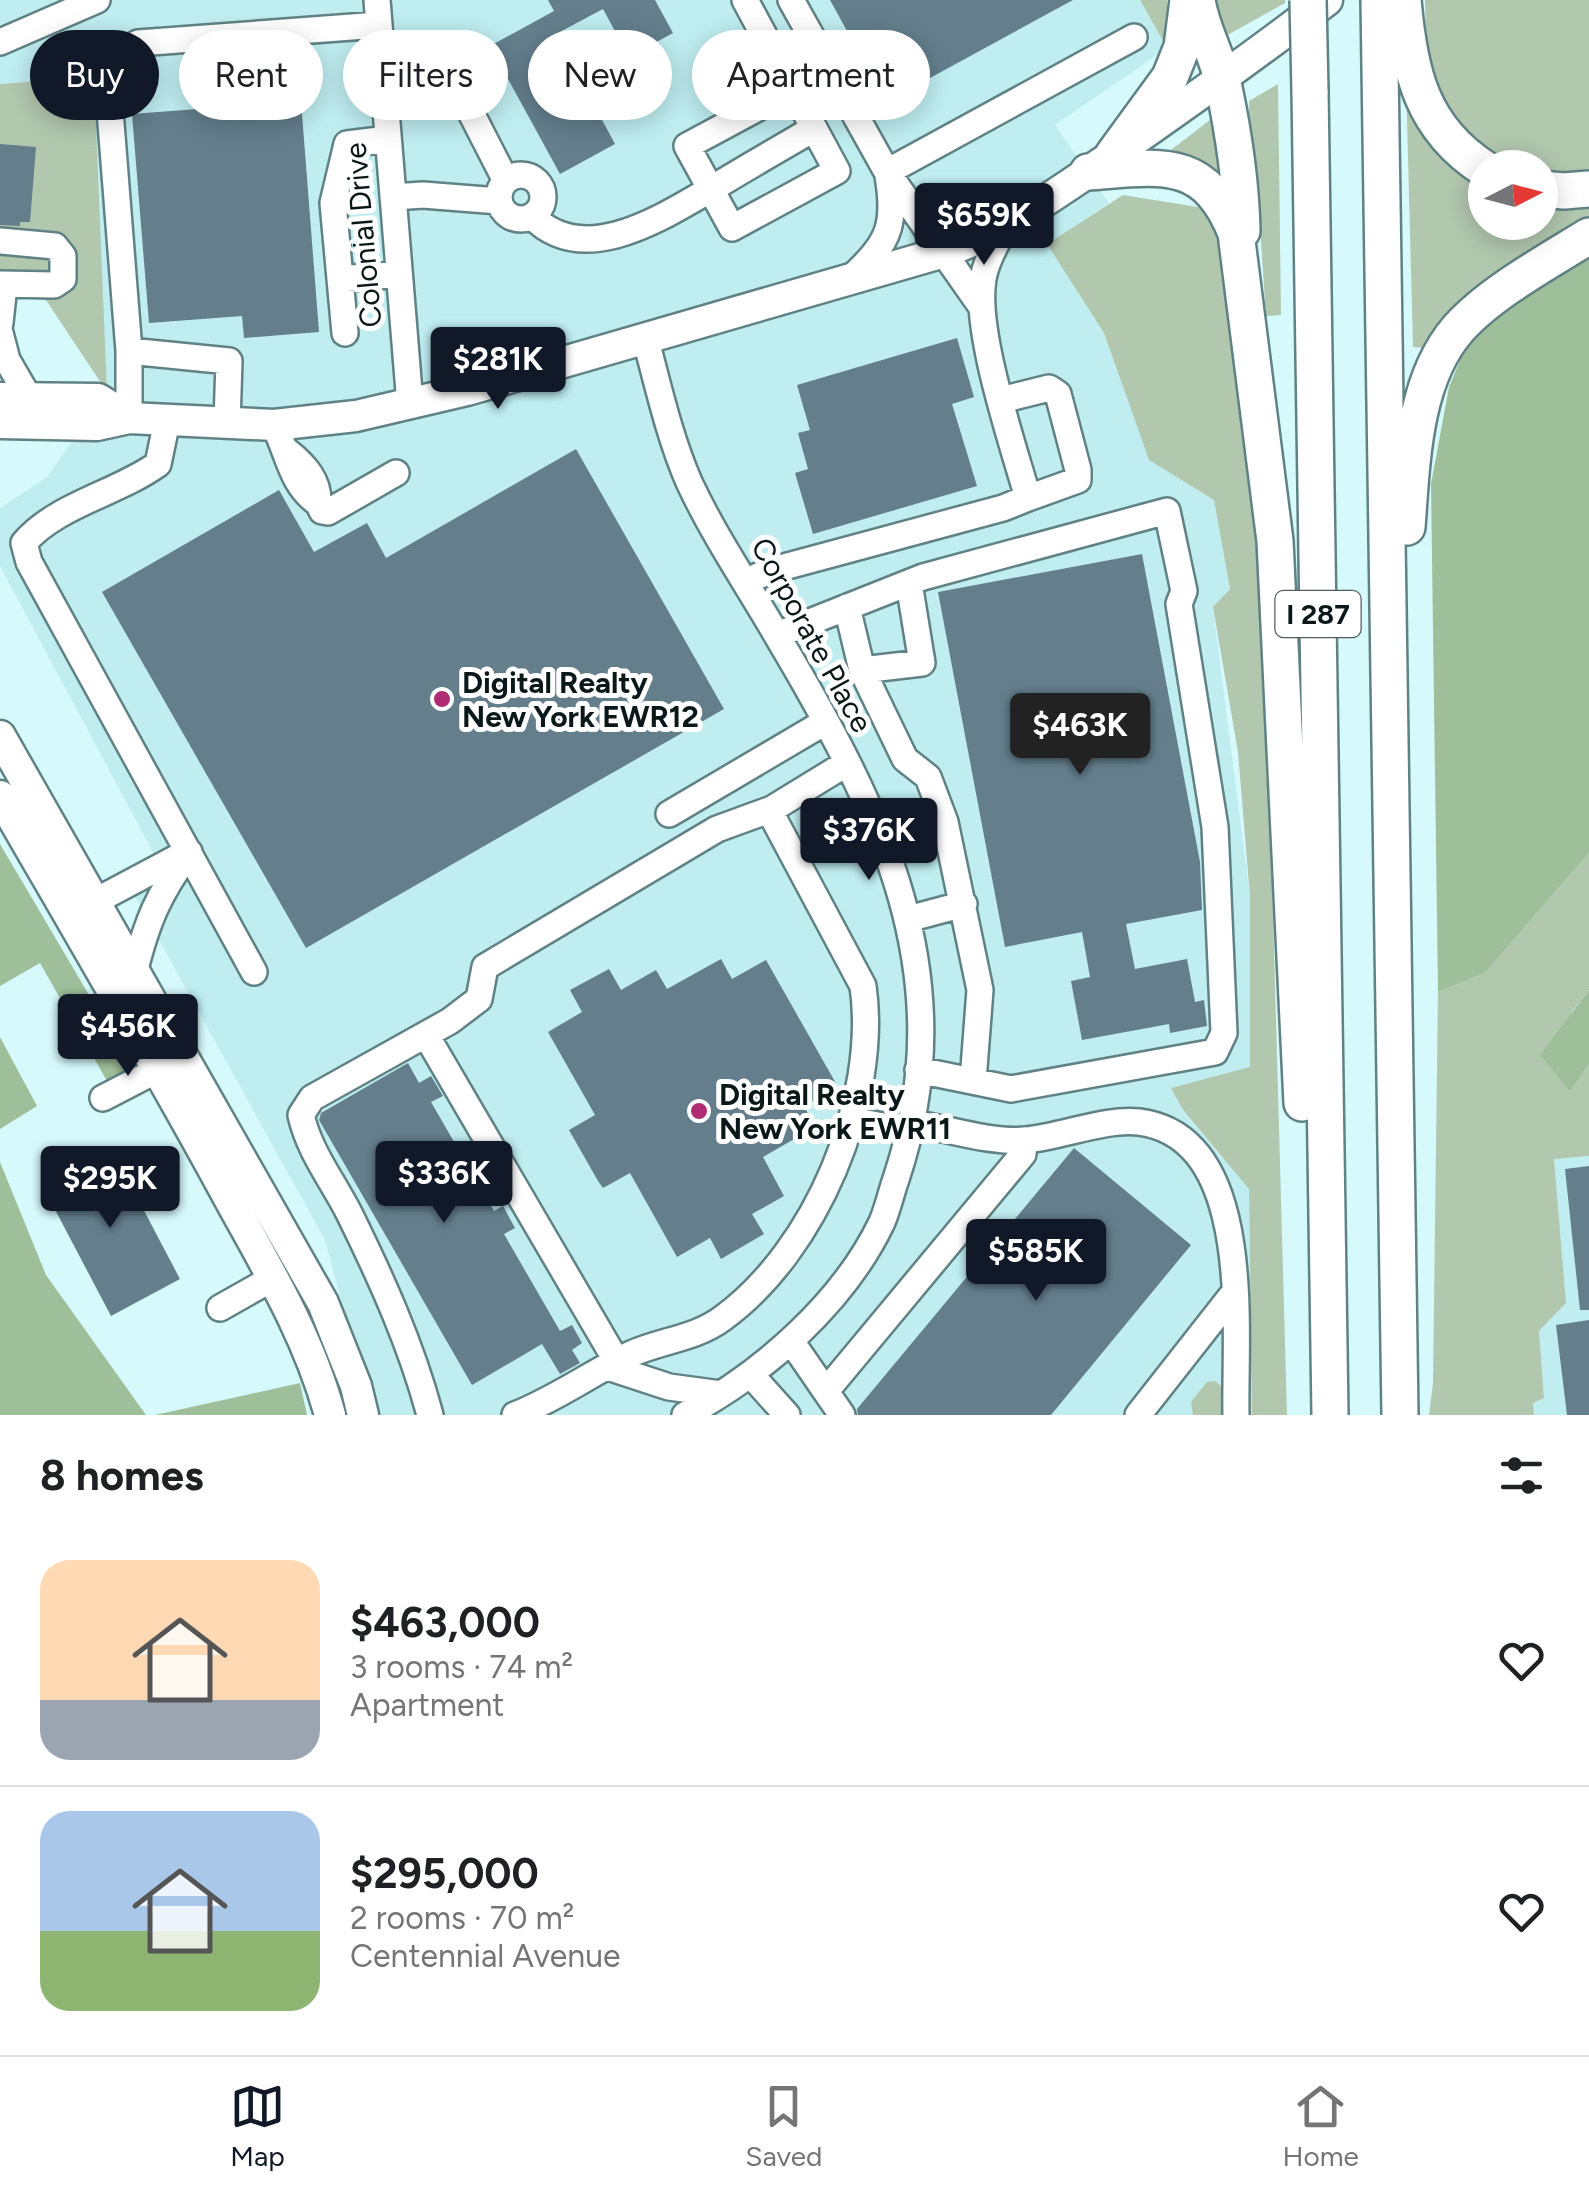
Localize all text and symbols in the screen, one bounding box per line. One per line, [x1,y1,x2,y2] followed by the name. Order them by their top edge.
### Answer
[30,30,159,120] chip: Buy
[179,30,323,120] chip: Rent
[343,30,508,120] chip: Filters
[528,30,672,120] chip: New
[692,30,930,120] chip: Apartment
[336,141,390,329] street label: Colonial Drive
[1468,150,1558,240] north arrow
[1468,150,1558,240] map controls
[914,183,1054,268] pin: $659K
[937,196,1031,234] text: $659K
[428,327,568,412] pin: $281K
[453,340,543,378] text: $281K
[743,531,881,739] street label: Corporate Place
[1276,591,1360,637] road number: I 287
[462,664,699,735] place label: Digital Realty New York EWR12
[431,688,453,710] marker: Digital Realty New York EWR12
[1010,693,1150,778] pin: $463K
[1032,706,1128,744] text: $463K
[799,798,939,883] pin: $376K
[822,811,916,849] text: $376K
[58,994,198,1079] pin: $456K
[80,1007,176,1045] text: $456K
[719,1076,951,1147] place label: Digital Realty New York EWR11
[688,1100,710,1122] marker: Digital Realty New York EWR11
[374,1141,514,1226] pin: $336K
[40,1146,180,1231] pin: $295K
[397,1154,491,1192] text: $336K
[63,1159,157,1197] text: $295K
[966,1219,1106,1304] pin: $585K
[988,1232,1084,1270] text: $585K
[1494,1448,1549,1503] icon: filters
[40,1450,204,1501] text: 8 homes
[350,1597,540,1648] text: $463,000
[120,1600,240,1720] icon: home
[1494,1633,1549,1688] icon: heart
[350,1648,573,1686] text: 3 rooms · 74 m²
[350,1686,504,1724] text: Apartment
[350,1848,539,1899] text: $295,000
[120,1851,240,1971] icon: home
[1494,1884,1549,1939] icon: heart
[350,1899,574,1937] text: 2 rooms · 70 m²
[350,1937,621,1975] text: Centennial Avenue
[230,2079,285,2173] tab: Map
[745,2079,822,2173] tab: Saved
[1283,2079,1359,2173] tab: Home

